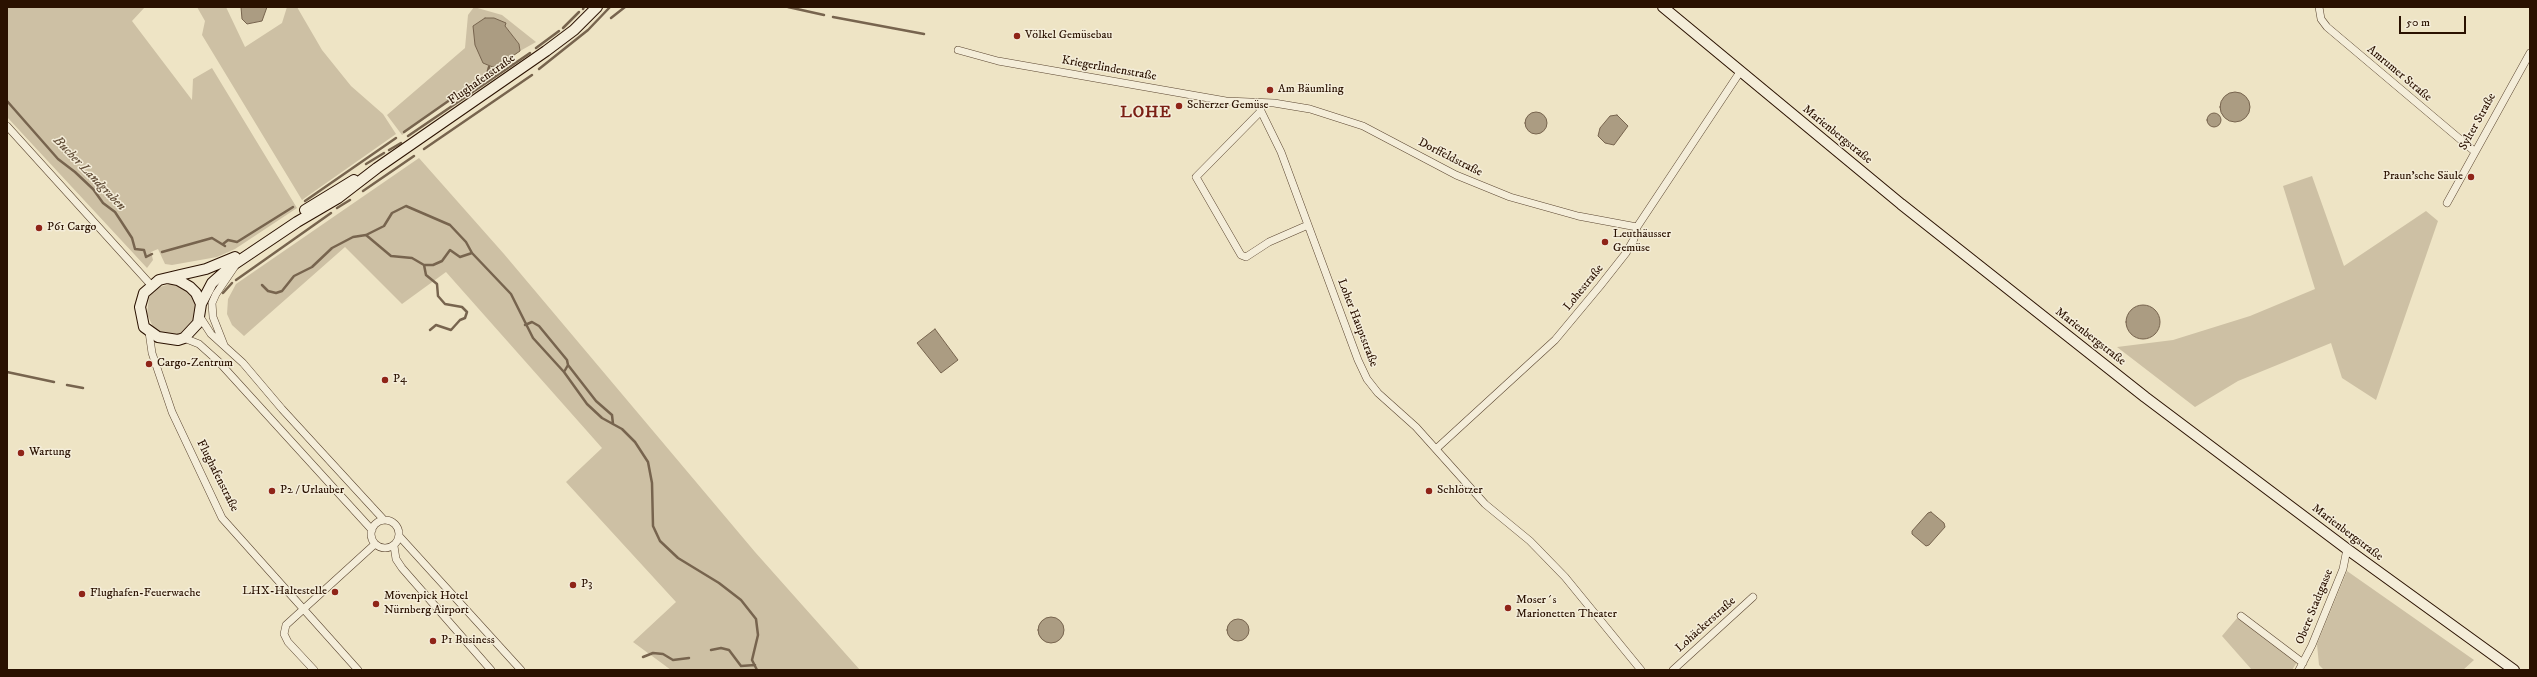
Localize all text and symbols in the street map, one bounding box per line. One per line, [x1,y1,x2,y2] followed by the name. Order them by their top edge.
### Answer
[2401,8,2468,34] scale bar
[2406,15,2430,30] text: 50 m
[1025,29,1112,43] place label: Völkel Gemüsebau
[1012,31,1022,41] marker: Völkel Gemüsebau
[2364,43,2434,105] street label: Amrumer Straße
[446,52,518,108] street label: Flughafenstraße
[1060,54,1158,84] street label: Kriegerlindenstraße
[1278,83,1344,97] place label: Am Bäumling
[1265,85,1275,95] marker: Am Bäumling
[2456,91,2500,153] street label: Sylter Straße
[1187,99,1268,113] place label: Scherzer Gemüse
[1174,101,1184,111] marker: Scherzer Gemüse
[1799,103,1875,167] street label: Marienbergstraße
[1120,104,1172,124] district label: LOHE
[50,134,128,214] water label: Bucher Landgraben
[1416,136,1484,180] street label: Dorffeldstraße
[2383,170,2463,184] place label: Praun’sche Säule
[2466,172,2476,182] marker: Praun’sche Säule
[47,221,96,235] place label: P61 Cargo
[34,223,44,233] marker: P61 Cargo
[1613,228,1671,256] place label: Leuthäusser Gemüse
[1600,237,1610,247] marker: Leuthäusser Gemüse
[1561,262,1607,314] street label: Lohestraße
[1334,277,1380,369] street label: Loher Hauptstraße
[2052,305,2128,369] street label: Marienbergstraße
[157,357,233,371] place label: Cargo-Zentrum
[144,359,154,369] marker: Cargo-Zentrum
[393,373,407,387] place label: P4
[380,375,390,385] marker: P4
[193,438,241,514] street label: Flughafenstraße
[29,446,71,460] place label: Wartung
[16,448,26,458] marker: Wartung
[280,484,344,498] place label: P2 / Urlauber
[1437,484,1483,498] place label: Schlötzer
[267,486,277,496] marker: P2 / Urlauber
[1424,486,1434,496] marker: Schlötzer
[2309,502,2385,564] street label: Marienbergstraße
[2293,567,2337,647] street label: Obere Stadtgasse
[581,578,592,592] place label: P3
[568,580,578,590] marker: P3
[242,585,327,599] place label: LHX-Haltestelle
[90,587,200,601] place label: Flughafen-Feuerwache
[330,587,340,597] marker: LHX-Haltestelle
[77,589,87,599] marker: Flughafen-Feuerwache
[384,590,469,618] place label: Mövenpick Hotel Nürnberg Airport
[1516,594,1617,622] place label: Moser´s Marionetten Theater
[1673,594,1739,656] street label: Lohäckerstraße
[371,599,381,609] marker: Mövenpick Hotel Nürnberg Airport
[1503,603,1513,613] marker: Moser´s Marionetten Theater
[441,634,495,648] place label: P1 Business
[428,636,438,646] marker: P1 Business

